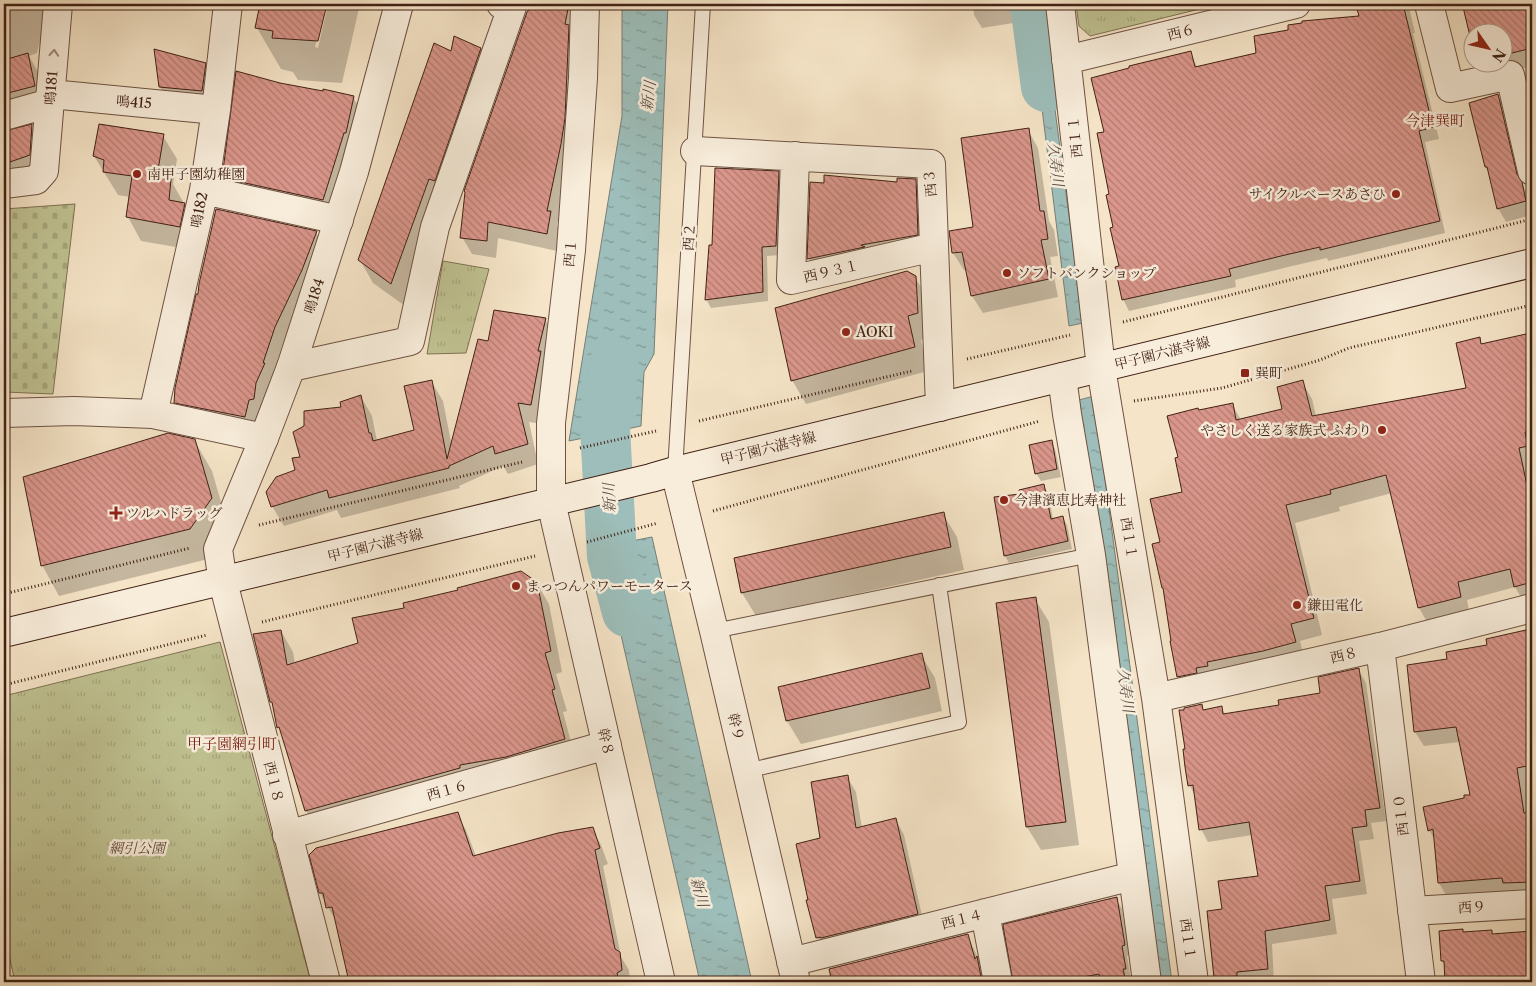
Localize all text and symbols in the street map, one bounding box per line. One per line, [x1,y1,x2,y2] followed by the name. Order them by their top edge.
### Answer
[1165,20,1197,44] street label: 西６
[1464,22,1514,72] north arrow
[1488,45,1510,65] text: N
[48,49,59,57] one-way arrow
[41,70,61,106] street label: 鳴181
[637,78,660,112] water label: 新川
[115,91,153,113] street label: 鳴415
[1405,111,1465,130] district label: 今津巽町
[1064,115,1086,159] street label: 西１１
[1044,141,1068,189] water label: 久寿川
[147,165,245,183] place label: 南甲子園幼稚園
[131,168,143,180] marker: 南甲子園幼稚園
[920,168,940,198] street label: 西３
[1248,185,1386,203] place label: サイクルベースあさひ
[1390,188,1402,200] marker: サイクルベースあさひ
[186,190,212,230] street label: 鳴182
[679,222,699,252] street label: 西２
[560,238,580,268] street label: 西１
[802,256,860,286] street label: 西９３１
[1017,264,1156,282] place label: ソフトバンクショップ
[1001,267,1013,279] marker: ソフトバンクショップ
[300,276,328,316] street label: 鳴184
[855,323,894,341] place label: AOKI
[840,326,852,338] marker: AOKI
[1112,332,1212,374] street label: 甲子園六湛寺線
[1255,364,1283,382] place label: 巽町
[1239,367,1251,379] marker: 巽町
[1200,421,1372,439] place label: やさしく送る家族式 ふわり
[1376,424,1388,436] marker: やさしく送る家族式 ふわり
[718,427,818,469] street label: 甲子園六湛寺線
[599,481,619,513] water label: 新川
[1014,491,1126,509] place label: 今津濱恵比寿神社
[998,494,1010,506] marker: 今津濱恵比寿神社
[126,504,222,522] place label: ツルハドラッグ
[110,507,122,519] marker: ツルハドラッグ
[1117,516,1141,560] street label: 西１１
[325,524,425,566] street label: 甲子園六湛寺線
[526,577,693,595] place label: まっつんパワーモータース
[510,580,522,592] marker: まっつんパワーモータース
[1307,596,1363,614] place label: 鎌田電化
[1291,599,1303,611] marker: 鎌田電化
[1328,643,1360,667] street label: 西８
[1113,666,1139,716] water label: 久寿川
[724,711,748,743] street label: 幹９
[594,726,618,758] street label: 幹８
[187,734,277,753] district label: 甲子園網引町
[260,759,288,805] street label: 西１８
[424,776,470,804] street label: 西１６
[1390,793,1412,837] street label: 西１０
[109,839,167,857] park label: 網引公園
[687,875,714,911] water label: 新川
[1458,897,1486,917] street label: 西９
[939,905,985,933] street label: 西１４
[1176,917,1200,961] street label: 西１１

